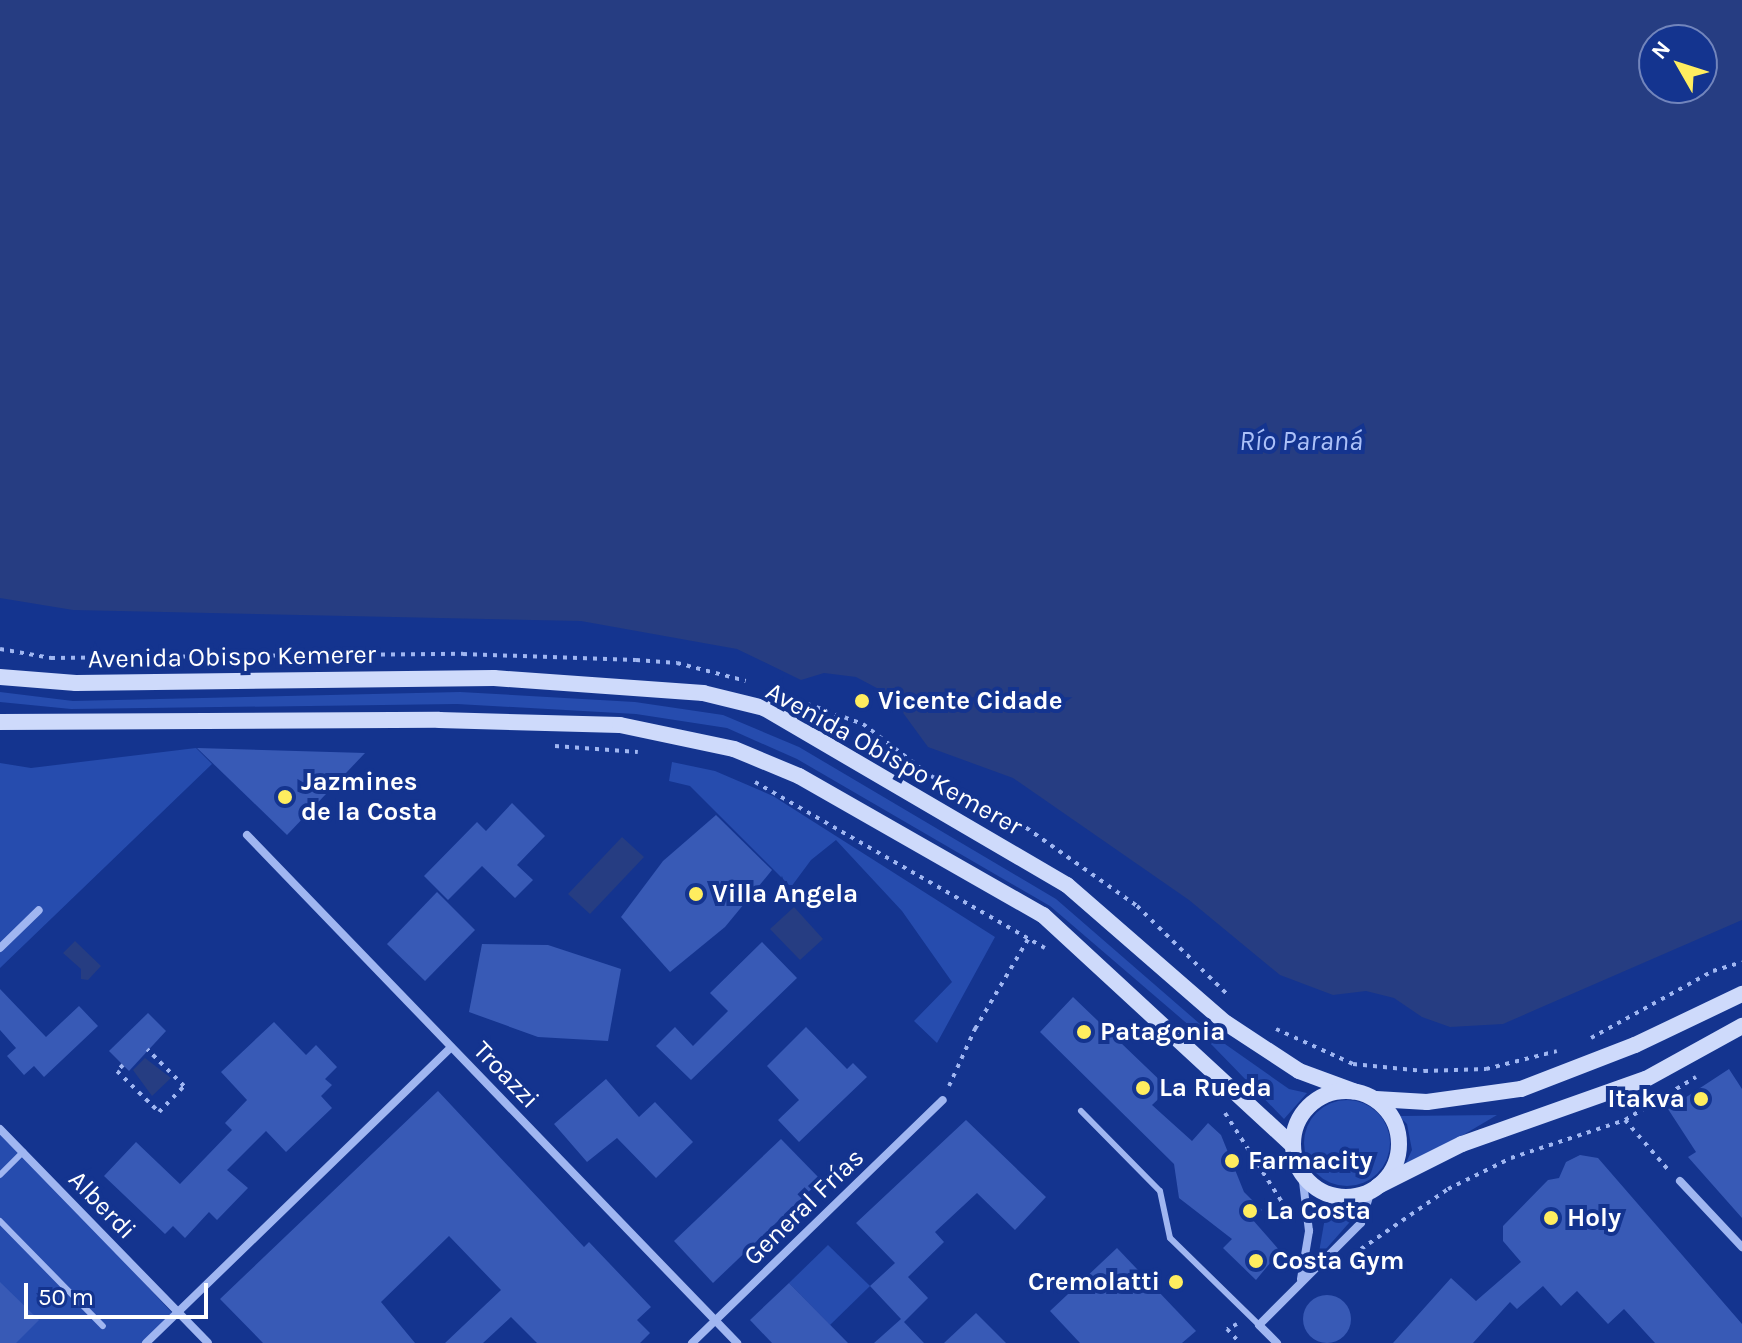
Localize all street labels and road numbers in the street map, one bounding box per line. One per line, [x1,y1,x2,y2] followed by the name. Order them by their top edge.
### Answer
[88,639,376,675] street label: Avenida Obispo Kemerer
[760,675,1028,843] street label: Avenida Obispo Kemerer
[466,1035,546,1115] street label: Troazzi
[737,1142,871,1272] street label: General Frías
[62,1164,142,1246] street label: Alberdi

